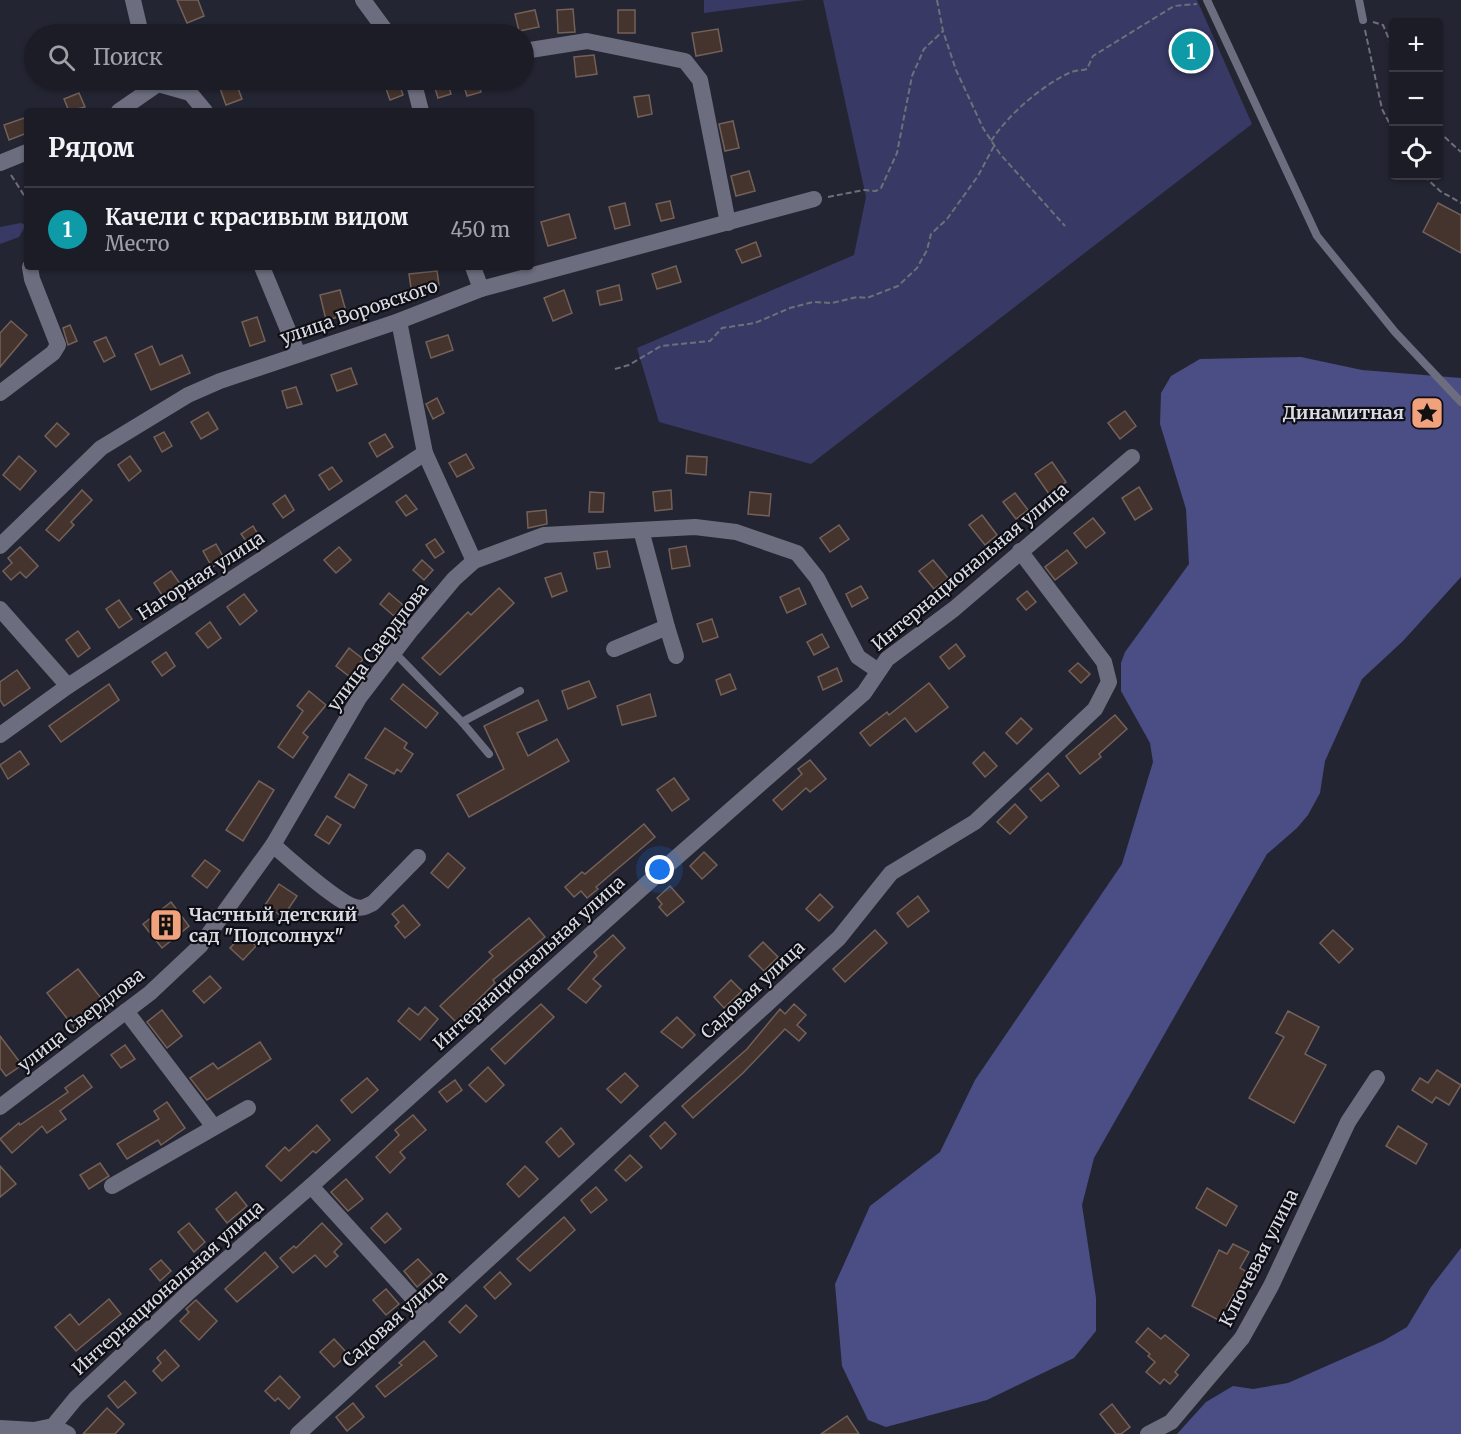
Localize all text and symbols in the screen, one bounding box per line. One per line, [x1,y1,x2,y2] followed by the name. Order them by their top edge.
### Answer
[1389,18,1443,180] map controls
[1389,18,1443,72] button: +
[24,24,534,90] search box
[1172,28,1210,74] pin: 1
[45,41,78,74] icon: search
[93,43,163,71] text: Поиск
[1389,72,1443,126] button: −
[1389,126,1443,180] button: locate
[48,131,134,164] text: Рядом
[105,203,408,231] text: Качели с красивым видом
[63,217,72,242] text: 1
[451,217,510,242] text: 450 m
[105,231,169,256] text: Место
[277,274,441,349] street label: улица Воровского
[1409,395,1445,431] place icon: Динамитная
[1283,401,1404,424] place label: Динамитная
[867,477,1073,656] street label: Интернациональная улица
[133,526,269,625] street label: Нагорная улица
[322,578,434,715] street label: улица Свердлова
[645,855,674,884] your location
[428,870,629,1055] street label: Интернациональная улица
[189,903,357,947] place label: Частный детский сад "Подсолнух"
[148,907,184,943] building icon: Частный детский сад "Подсолнух"
[696,935,810,1044] street label: Садовая улица
[13,963,149,1076] street label: улица Свердлова
[1214,1185,1303,1331] street label: Ключевая улица
[67,1195,268,1380] street label: Интернациональная улица
[337,1265,452,1372] street label: Садовая улица

